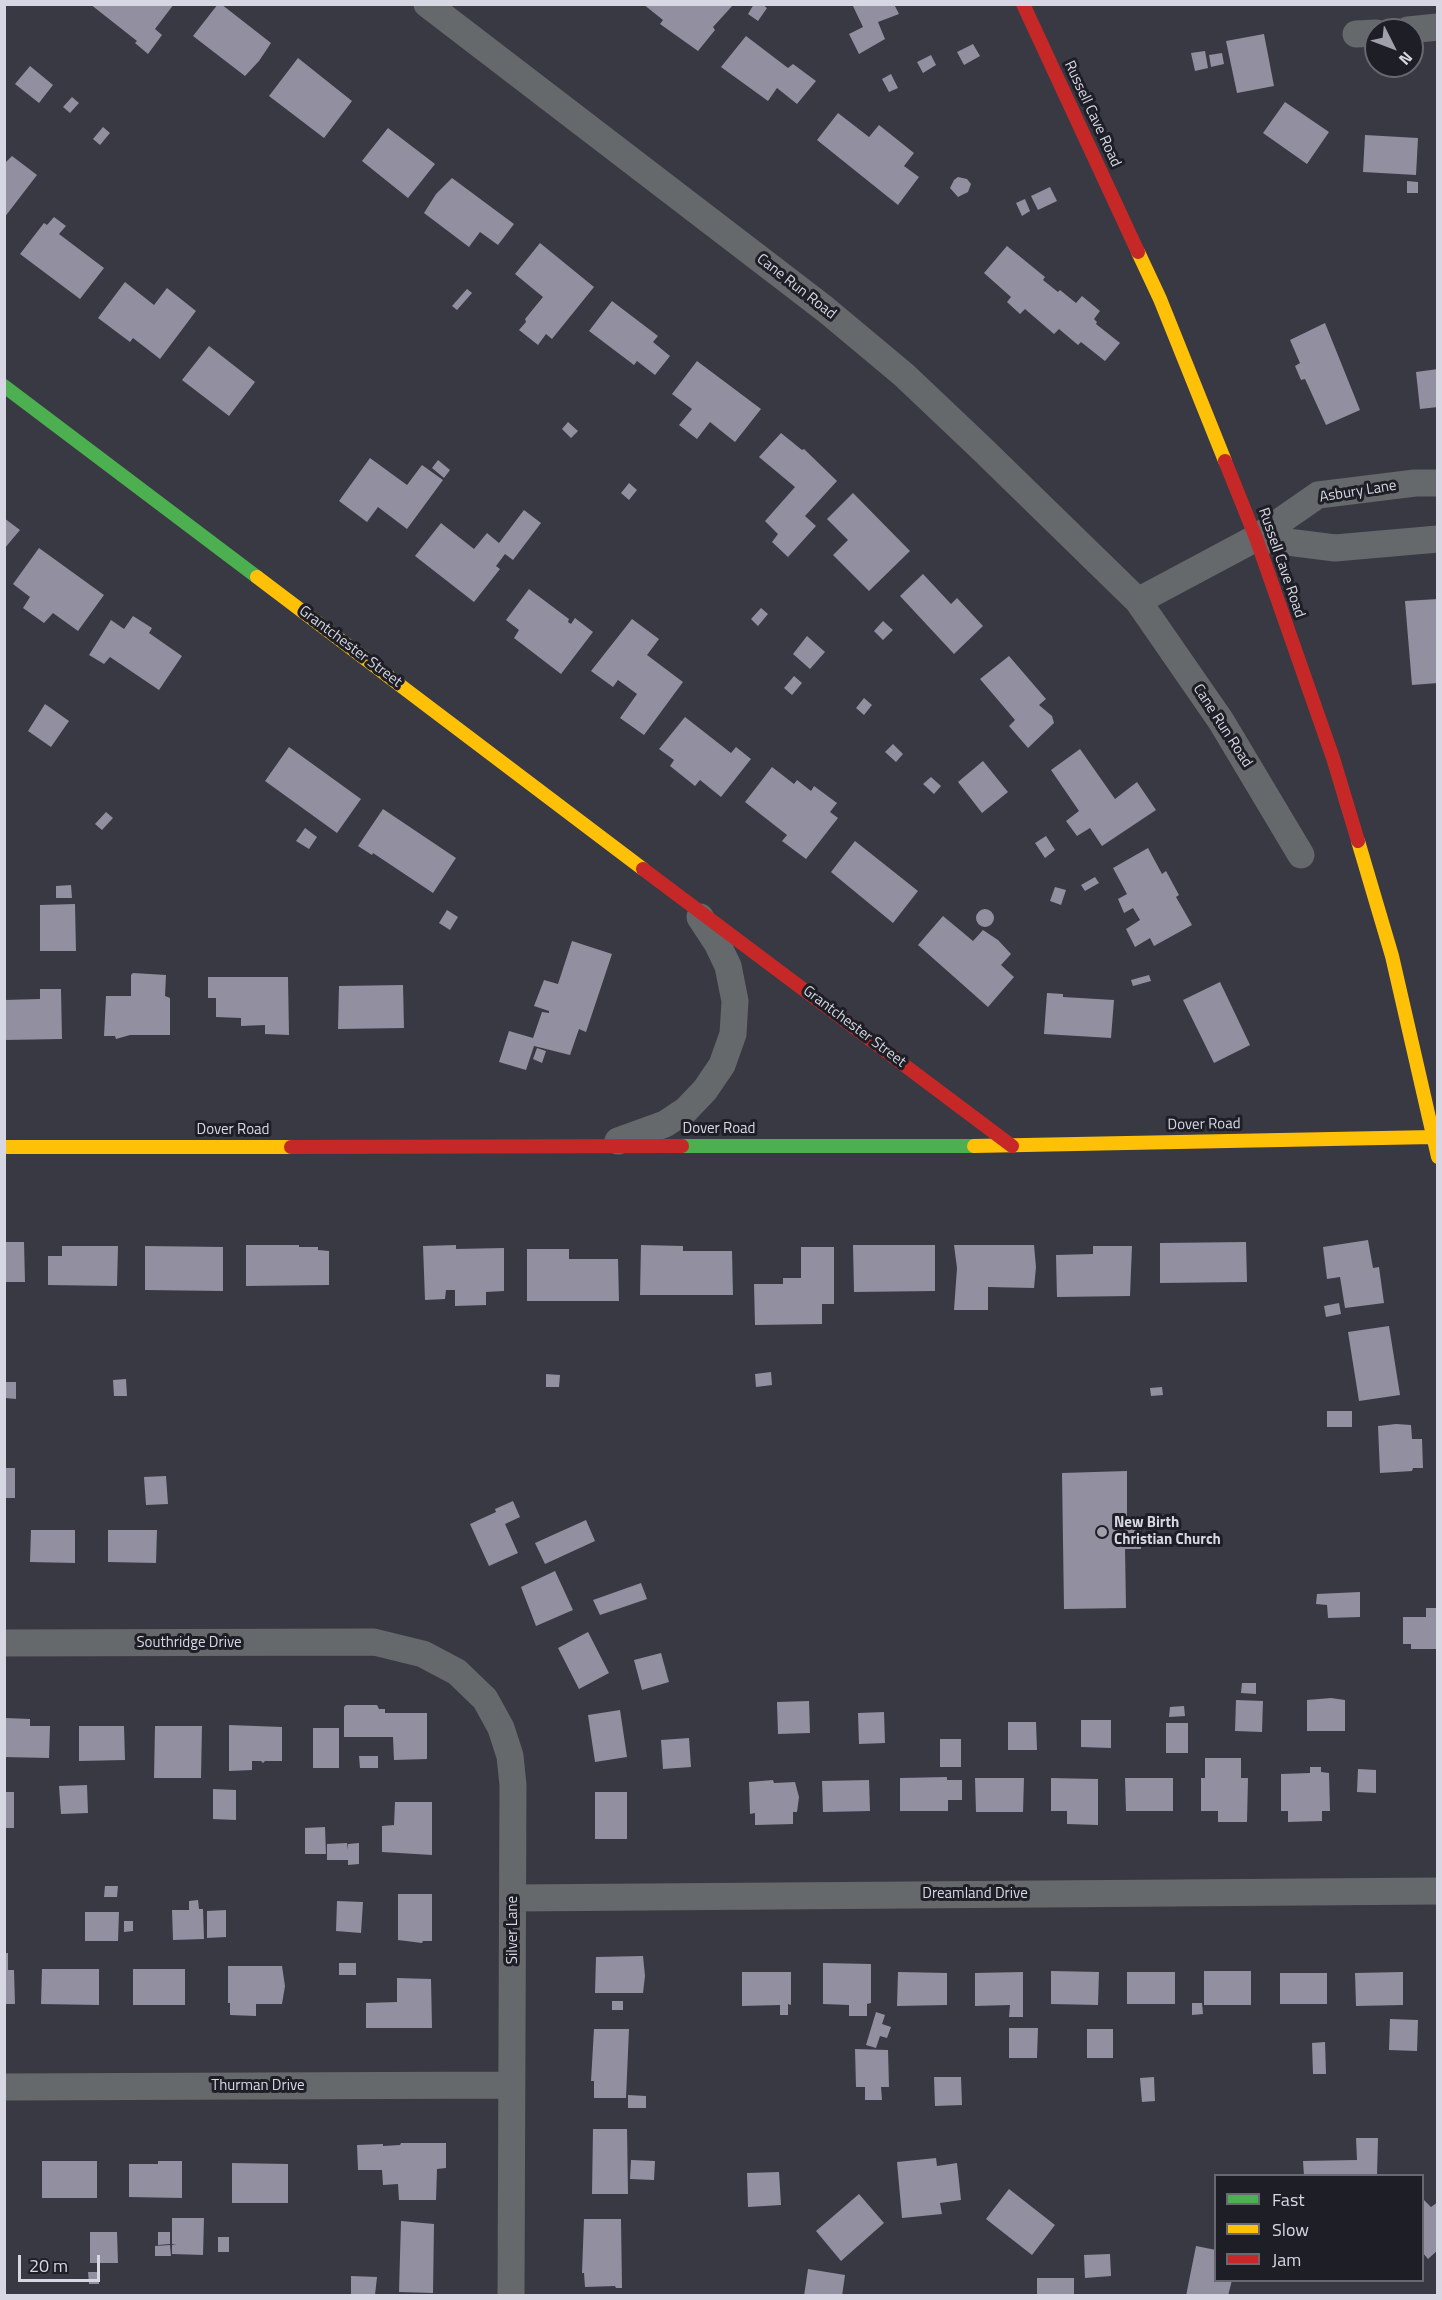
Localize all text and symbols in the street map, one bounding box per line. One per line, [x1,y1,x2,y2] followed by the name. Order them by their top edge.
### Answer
[1364,18,1424,78] north arrow
[1393,47,1419,71] text: N
[1060,58,1124,170] street label: Russell Cave Road
[753,250,839,324] street label: Cane Run Road
[1318,477,1398,507] street label: Asbury Lane
[1254,506,1308,620] street label: Russell Cave Road
[295,602,405,692] street label: Grantchester Street
[1188,681,1256,771] street label: Cane Run Road
[799,982,909,1072] street label: Grantchester Street
[1167,1115,1241,1135] street label: Dover Road
[682,1120,756,1138] street label: Dover Road
[196,1121,270,1139] street label: Dover Road
[1114,1514,1221,1549] place label: New Birth Christian Church
[1095,1525,1109,1539] marker: New Birth Christian Church
[136,1634,242,1652] street label: Southridge Drive
[922,1885,1028,1903] street label: Dreamland Drive
[504,1896,522,1964] street label: Silver Lane
[211,2077,305,2095] street label: Thurman Drive
[1214,2174,1424,2282] legend
[1272,2186,1305,2213] text: Fast
[1272,2216,1309,2243] text: Slow
[21,2243,104,2281] scale bar
[1272,2246,1301,2273] text: Jam
[29,2252,68,2279] text: 20 m

